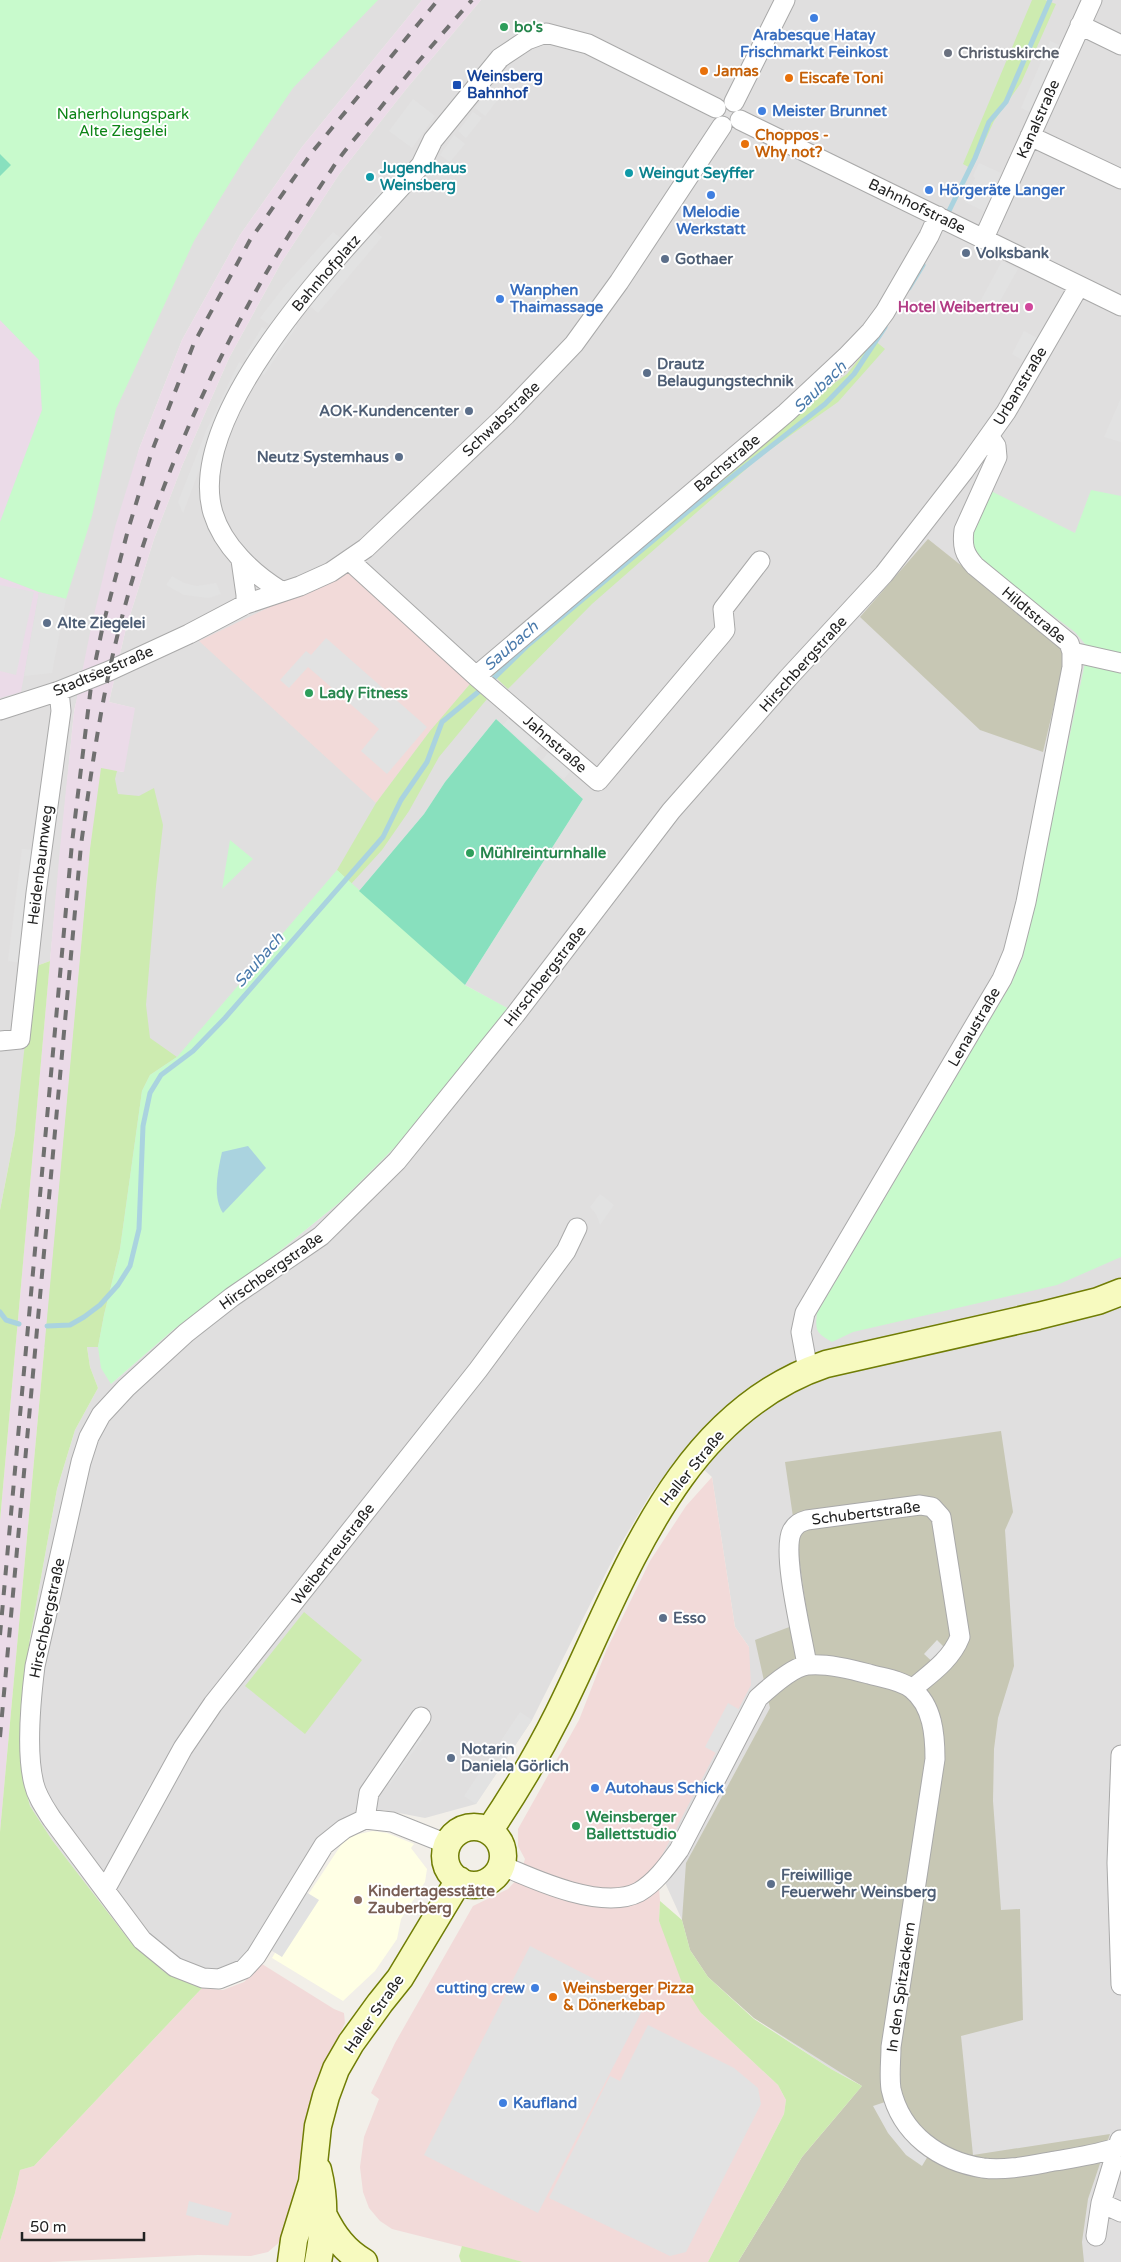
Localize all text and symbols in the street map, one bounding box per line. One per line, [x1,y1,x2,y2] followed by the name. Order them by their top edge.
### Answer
[808,12,820,24] marker: Arabesque Hatay Frischmarkt Feinkost
[514,18,543,36] place label: bo's
[498,21,510,33] marker: bo's
[740,26,888,61] place label: Arabesque Hatay Frischmarkt Feinkost
[958,44,1060,62] place label: Christuskirche
[942,47,954,59] marker: Christuskirche
[713,62,759,80] place label: Jamas
[698,65,710,77] marker: Jamas
[467,67,543,102] place label: Weinsberg Bahnhof
[799,69,884,87] place label: Eiscafe Toni
[783,72,795,84] marker: Eiscafe Toni
[1013,77,1063,161] street label: Kanalstraße
[451,79,463,91] marker: Weinsberg Bahnhof
[772,102,887,120] place label: Meister Brunnet
[57,105,189,140] park label: Naherholungspark Alte Ziegelei
[756,105,768,117] marker: Meister Brunnet
[755,126,829,162] place label: Choppos - Why not?
[739,138,751,150] marker: Choppos - Why not?
[379,159,467,195] place label: Jugendhaus Weinsberg
[639,164,754,183] place label: Weingut Seyffer
[623,167,635,179] marker: Weingut Seyffer
[364,171,376,183] marker: Jugendhaus Weinsberg
[866,175,968,237] street label: Bahnhofstraße
[939,181,1065,200] place label: Hörgeräte Langer
[923,184,935,196] marker: Hörgeräte Langer
[705,189,717,201] marker: Melodie Werkstatt
[676,203,746,238] place label: Melodie Werkstatt
[288,231,364,315] street label: Bahnhofplatz
[976,244,1049,262] place label: Volksbank
[960,247,972,259] marker: Volksbank
[675,250,733,268] place label: Gothaer
[659,253,671,265] marker: Gothaer
[509,281,604,317] place label: Wanphen Thaimassage
[494,293,506,305] marker: Wanphen Thaimassage
[898,298,1019,316] place label: Hotel Weibertreu
[1023,301,1035,313] marker: Hotel Weibertreu
[989,343,1051,429] street label: Urbanstraße
[657,355,794,391] place label: Drautz Belaugungstechnik
[789,356,852,417] water label: Saubach
[641,367,653,379] marker: Drautz Belaugungstechnik
[459,378,543,460] street label: Schwabstraße
[319,402,459,420] place label: AOK-Kundencenter
[463,405,475,417] marker: AOK-Kundencenter
[690,430,764,496] street label: Bachstraße
[257,448,389,467] place label: Neutz Systemhaus
[393,451,405,463] marker: Neutz Systemhaus
[998,583,1070,647] street label: Hildtstraße
[755,612,851,716] street label: Hirschbergstraße
[57,614,146,633] place label: Alte Ziegelei
[480,616,543,675] water label: Saubach
[41,617,53,629] marker: Alte Ziegelei
[50,642,156,700] street label: Stadtseestraße
[319,684,408,703] place label: Lady Fitness
[303,687,315,699] marker: Lady Fitness
[520,712,590,776] street label: Jahnstraße
[24,804,56,926] street label: Heidenbaumweg
[480,844,607,862] place label: Mühlreinturnhalle
[464,847,476,859] marker: Mühlreinturnhalle
[500,922,590,1030] street label: Hirschbergstraße
[230,928,289,991] water label: Saubach
[944,984,1004,1070] street label: Lenaustraße
[216,1228,326,1314] street label: Hirschbergstraße
[656,1427,728,1509] street label: Haller Straße
[811,1497,921,1529] street label: Schubertstraße
[288,1500,378,1608] street label: Weibertreustraße
[25,1556,69,1680] street label: Hirschbergstraße
[673,1609,706,1627] place label: Esso
[657,1612,669,1624] marker: Esso
[461,1740,569,1775] place label: Notarin Daniela Görlich
[445,1752,457,1764] marker: Notarin Daniela Görlich
[605,1779,724,1797] place label: Autohaus Schick
[589,1782,601,1794] marker: Autohaus Schick
[586,1808,677,1843] place label: Weinsberger Ballettstudio
[570,1820,582,1832] marker: Weinsberger Ballettstudio
[781,1866,936,1902] place label: Freiwillige Feuerwehr Weinsberg
[765,1878,777,1890] marker: Freiwillige Feuerwehr Weinsberg
[368,1882,495,1918] place label: Kindertagesstätte Zauberberg
[352,1894,364,1906] marker: Kindertagesstätte Zauberberg
[883,1921,919,2053] street label: In den Spitzäckern
[340,1971,408,2057] street label: Haller Straße
[436,1979,525,1998] place label: cutting crew
[563,1979,694,2015] place label: Weinsberger Pizza & Dönerkebap
[529,1982,541,1994] marker: cutting crew
[547,1991,559,2003] marker: Weinsberger Pizza & Dönerkebap
[513,2094,577,2112] place label: Kaufland
[497,2097,509,2109] marker: Kaufland
[22,2210,145,2242] scale bar
[30,2218,67,2236] text: 50 m

